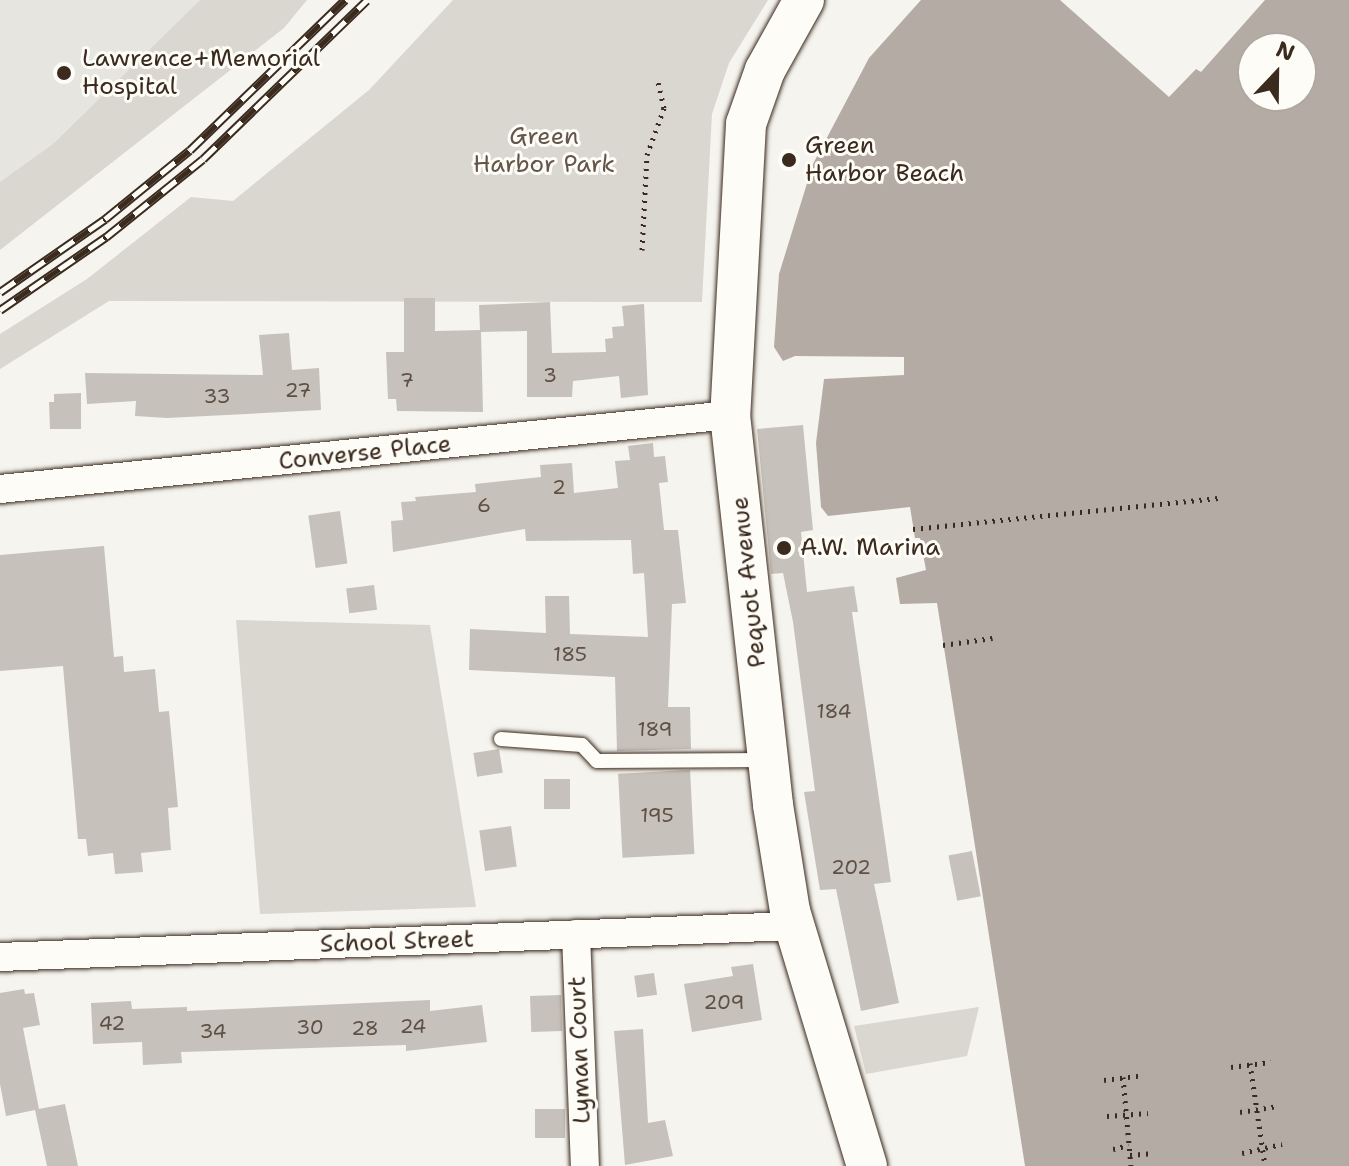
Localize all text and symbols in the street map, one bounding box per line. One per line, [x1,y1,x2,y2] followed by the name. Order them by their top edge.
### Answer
[1237,32,1317,112] north arrow
[1272,34,1299,68] text: N
[82,45,320,101] place label: Lawrence+Memorial Hospital
[53,62,75,84] marker: Lawrence+Memorial Hospital
[473,123,615,179] park label: Green Harbor Park
[805,132,964,188] place label: Green Harbor Beach
[780,151,798,169] marker: Green Harbor Beach
[543,363,557,387] house number: 3
[400,368,414,392] house number: 7
[285,378,311,402] house number: 27
[204,384,230,408] house number: 33
[277,430,453,476] street label: Converse Place
[552,475,566,499] house number: 2
[477,493,491,517] house number: 6
[726,495,772,669] street label: Pequot Avenue
[800,534,940,562] place label: A.W. Marina
[775,539,793,557] marker: A.W. Marina
[553,642,587,666] house number: 185
[816,699,852,723] house number: 184
[637,717,673,741] house number: 189
[640,803,674,827] house number: 195
[831,855,871,879] house number: 202
[319,925,475,959] street label: School Street
[563,976,597,1124] street label: Lyman Court
[704,990,744,1014] house number: 209
[99,1011,125,1035] house number: 42
[400,1014,426,1038] house number: 24
[296,1015,324,1039] house number: 30
[351,1016,379,1040] house number: 28
[199,1019,227,1043] house number: 34

